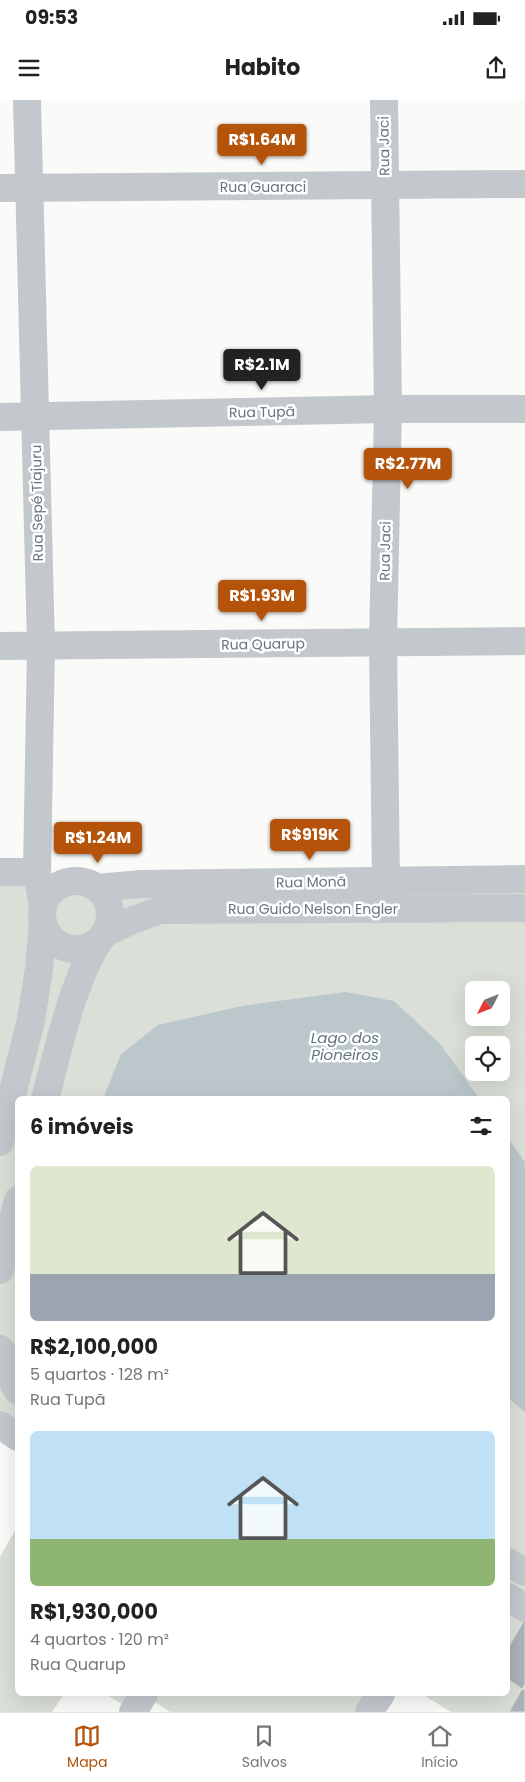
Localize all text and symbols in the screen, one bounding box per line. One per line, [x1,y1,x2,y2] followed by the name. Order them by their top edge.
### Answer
[25,4,78,31] text: 09:53
[225,52,300,83] text: Habito
[15,54,43,82] icon: menu
[482,54,510,82] icon: share
[373,116,395,176] street label: Rua Jaci
[216,123,308,166] pin: R$1.64M
[228,128,296,151] text: R$1.64M
[220,177,306,197] street label: Rua Guaraci
[221,348,303,391] pin: R$2.1M
[234,353,290,376] text: R$2.1M
[229,401,295,423] street label: Rua Tupã
[26,445,48,561] street label: Rua Sepé Tiajuru
[362,448,454,490] pin: R$2.77M
[375,452,441,475] text: R$2.77M
[374,521,396,581] street label: Rua Jaci
[216,580,308,622] pin: R$1.93M
[229,584,295,607] text: R$1.93M
[221,633,305,655] street label: Rua Quarup
[269,818,351,861] pin: R$919K
[52,822,144,864] pin: R$1.24M
[281,823,339,846] text: R$919K
[65,826,131,849] text: R$1.24M
[276,871,346,893] street label: Rua Monã
[228,899,398,919] street label: Rua Guido Nelson Engler
[465,981,510,1026] north arrow
[465,981,510,1081] map controls
[311,1027,379,1065] water label: Lago dos Pioneiros
[465,1036,510,1081] button: locate
[30,1112,134,1141] text: 6 imóveis
[467,1112,495,1140] icon: filters
[218,1198,308,1288] icon: home
[30,1332,158,1361] text: R$2,100,000
[30,1363,169,1386] text: 5 quartos · 128 m²
[30,1388,106,1411] text: Rua Tupã
[218,1463,308,1553] icon: home
[30,1597,158,1626] text: R$1,930,000
[30,1628,169,1651] text: 4 quartos · 120 m²
[30,1653,126,1676] text: Rua Quarup
[67,1722,108,1773] tab: Mapa
[242,1722,287,1773] tab: Salvos
[421,1722,458,1773] tab: Início

